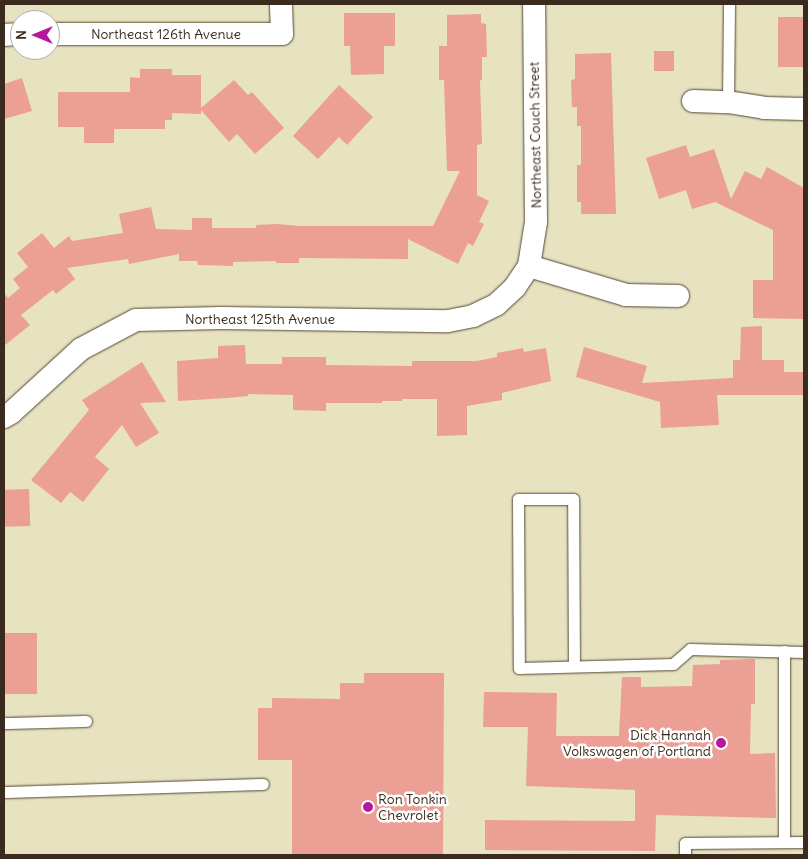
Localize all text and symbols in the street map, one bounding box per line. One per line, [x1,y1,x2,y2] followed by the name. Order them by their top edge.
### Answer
[10,10,60,60] north arrow
[91,26,241,42] street label: Northeast 126th Avenue
[12,30,30,40] text: N
[525,61,545,209] street label: Northeast Couch Street
[185,311,335,327] street label: Northeast 125th Avenue
[563,727,711,760] place label: Dick Hannah Volkswagen of Portland
[715,737,727,749] marker: Dick Hannah Volkswagen of Portland
[378,791,447,824] place label: Ron Tonkin Chevrolet
[362,801,374,813] marker: Ron Tonkin Chevrolet

